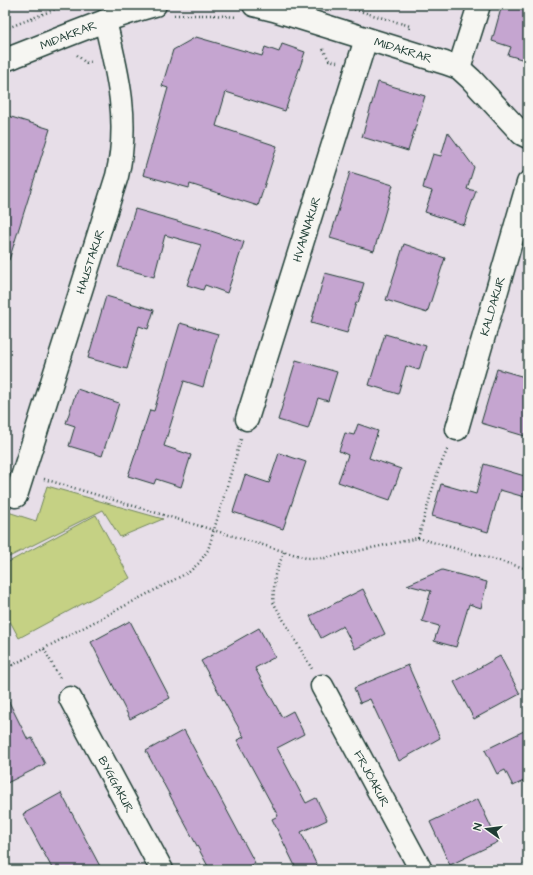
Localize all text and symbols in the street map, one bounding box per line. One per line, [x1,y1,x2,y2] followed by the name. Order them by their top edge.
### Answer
[37,16,99,54] street label: MIÐAKRAR
[372,33,434,67] street label: MIÐAKRAR
[288,194,325,264] street label: HVANNAKUR
[72,227,108,296] street label: HAUSTAKUR
[476,274,509,338] street label: KALDAKUR
[350,747,394,810] street label: FRJÓAKUR
[94,753,138,816] street label: BYGGAKUR
[467,809,507,849] north arrow
[470,821,486,832] text: N

